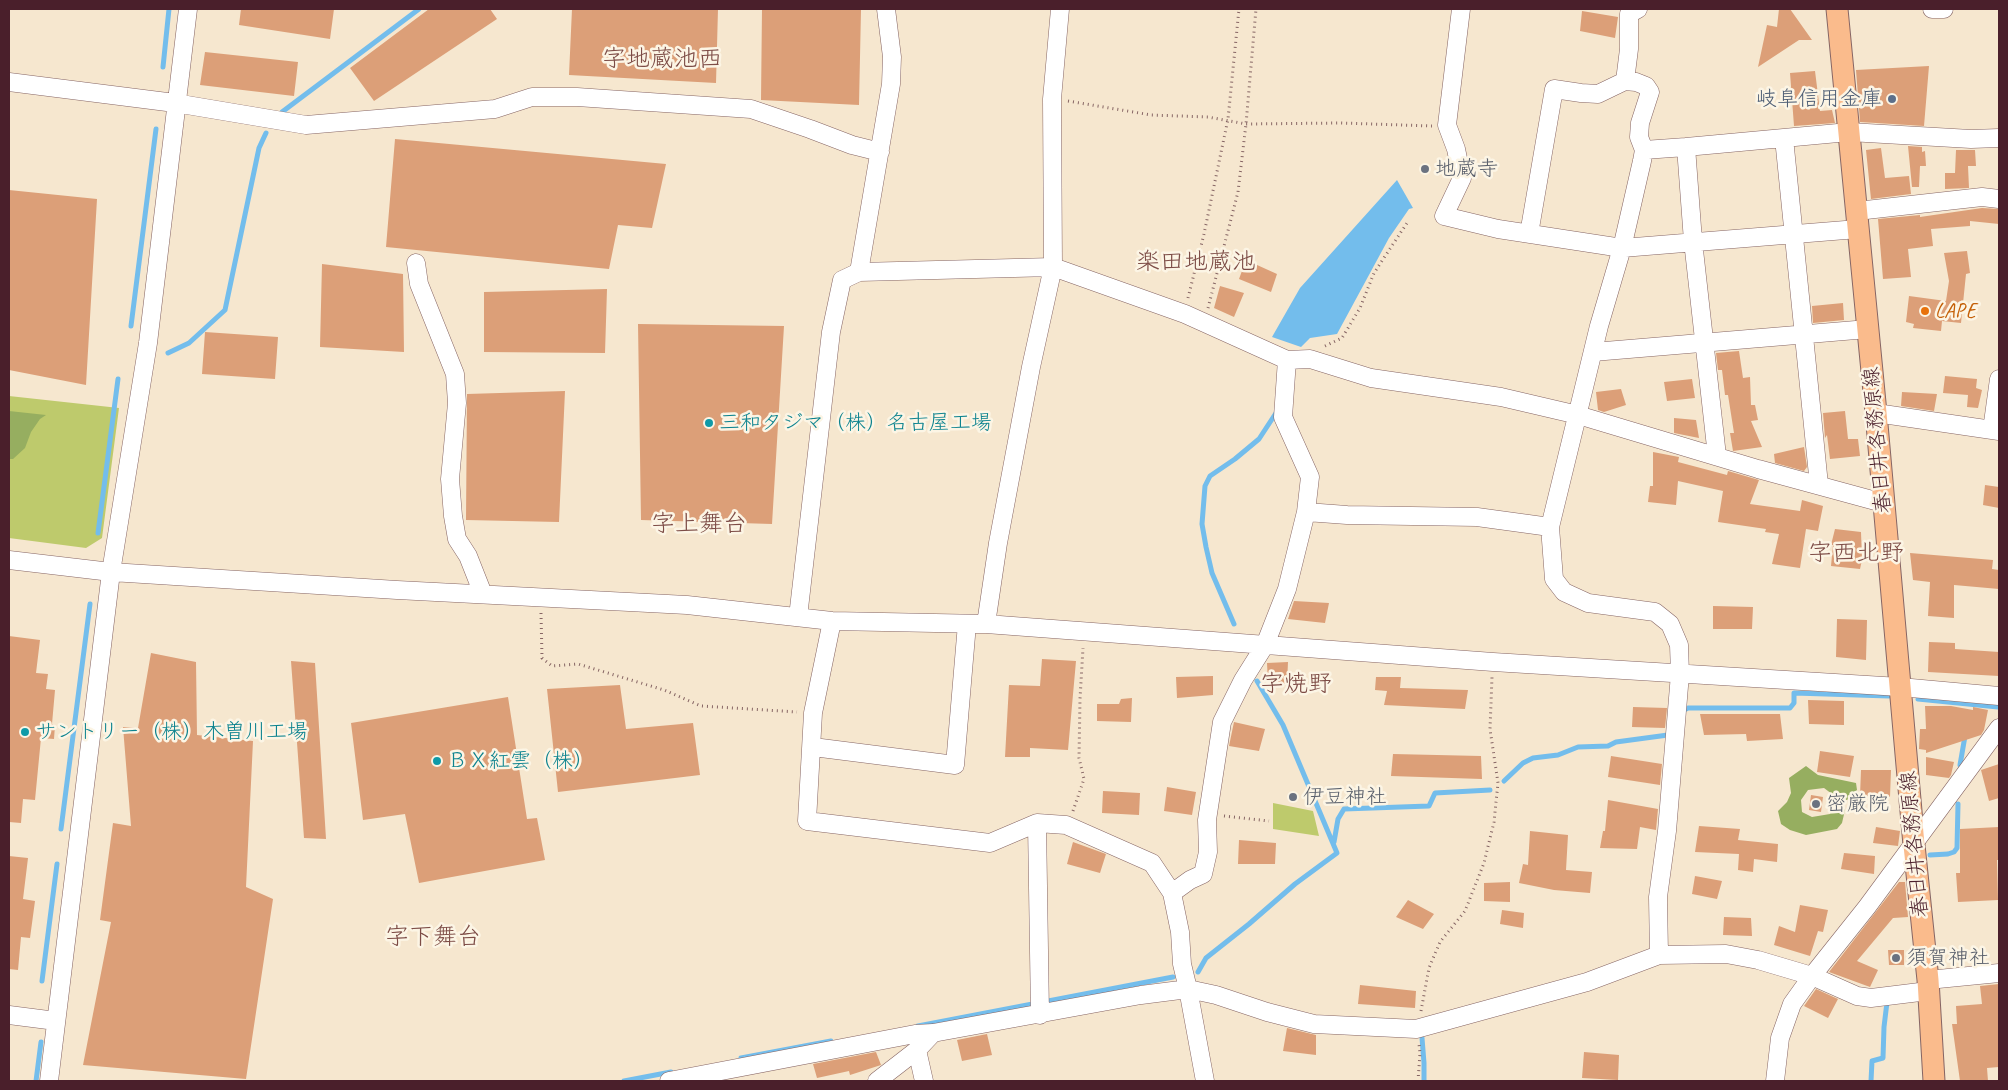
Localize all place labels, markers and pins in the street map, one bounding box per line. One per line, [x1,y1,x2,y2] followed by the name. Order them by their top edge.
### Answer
[1756,86,1882,112] place label: 岐阜信用金庫
[1886,93,1898,105] marker: 岐阜信用金庫
[1435,156,1498,182] place label: 地蔵寺
[1419,163,1431,175] marker: 地蔵寺
[1935,298,1976,324] place label: LAPE
[1919,305,1931,317] marker: LAPE
[719,410,992,436] place label: 三和タジマ（株）名古屋工場
[703,417,715,429] marker: 三和タジマ（株）名古屋工場
[35,719,308,745] place label: サントリー（株）木曽川工場
[19,726,31,738] marker: サントリー（株）木曽川工場
[447,748,594,774] place label: ＢＸ紅雲（株）
[431,755,443,767] marker: ＢＸ紅雲（株）
[1303,784,1387,810] place label: 伊豆神社
[1287,791,1299,803] marker: 伊豆神社
[1826,791,1889,817] place label: 密厳院
[1810,798,1822,810] marker: 密厳院
[1906,945,1990,971] place label: 須賀神社
[1890,952,1902,964] marker: 須賀神社

